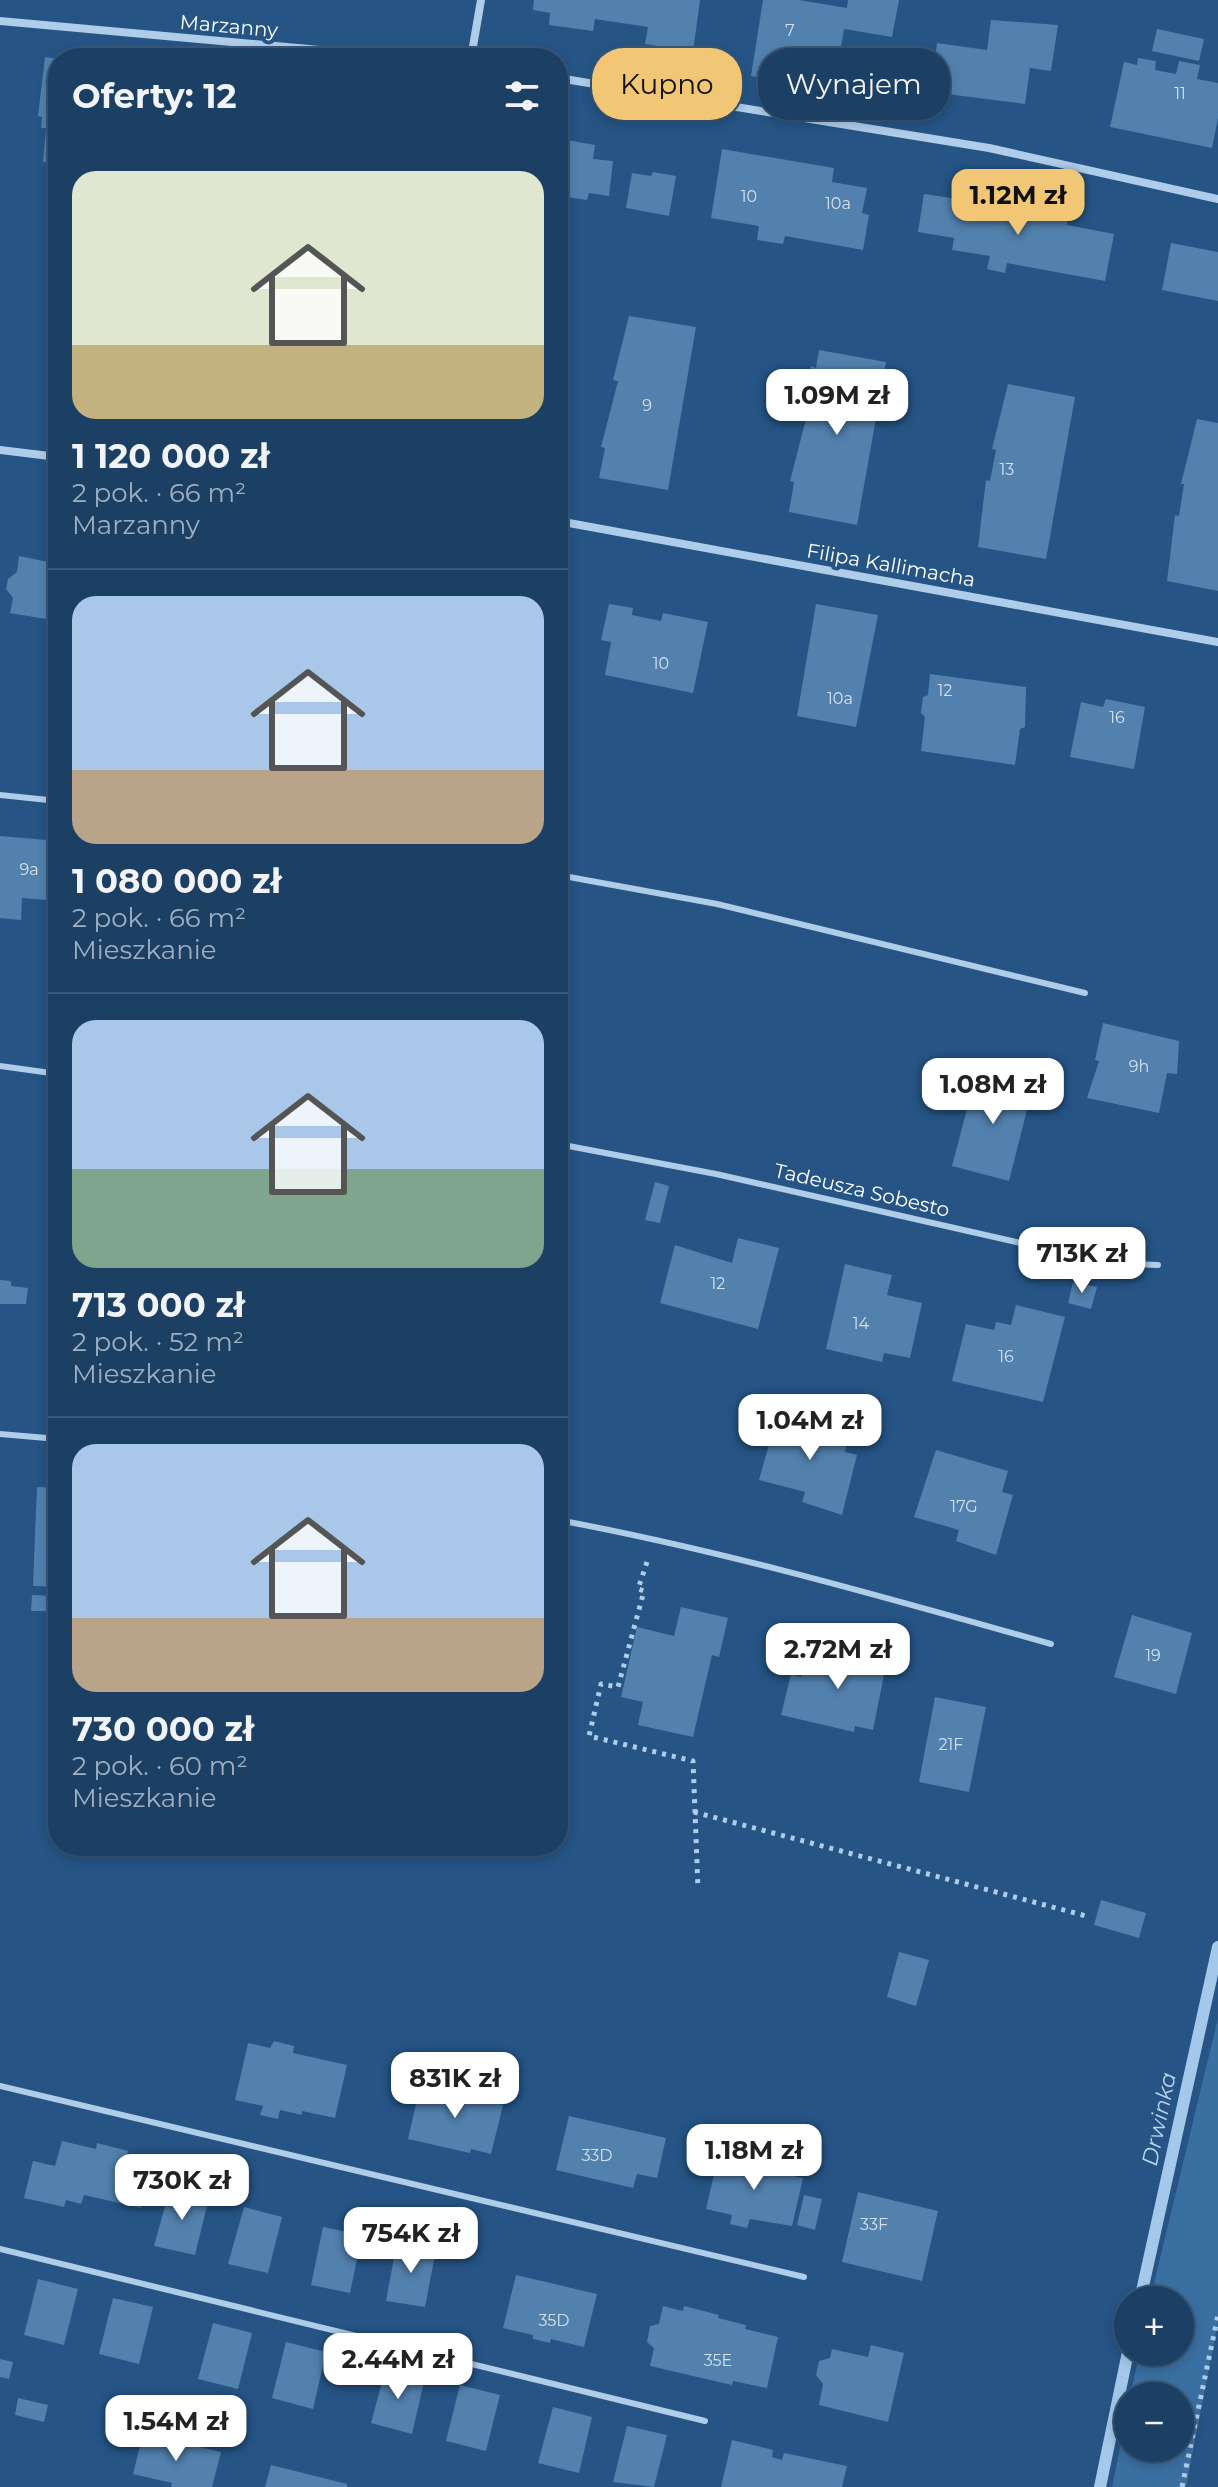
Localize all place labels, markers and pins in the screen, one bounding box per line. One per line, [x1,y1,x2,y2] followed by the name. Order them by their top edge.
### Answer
[935,169,1101,237] pin: 1.12M zł
[754,369,920,437] pin: 1.09M zł
[910,1058,1076,1126] pin: 1.08M zł
[1008,1227,1156,1295] pin: 713K zł
[727,1394,893,1462] pin: 1.04M zł
[755,1623,921,1691] pin: 2.72M zł
[381,2052,529,2120] pin: 831K zł
[671,2124,837,2192] pin: 1.18M zł
[108,2154,256,2222] pin: 730K zł
[337,2207,485,2275] pin: 754K zł
[315,2333,481,2401] pin: 2.44M zł
[93,2395,259,2463] pin: 1.54M zł

